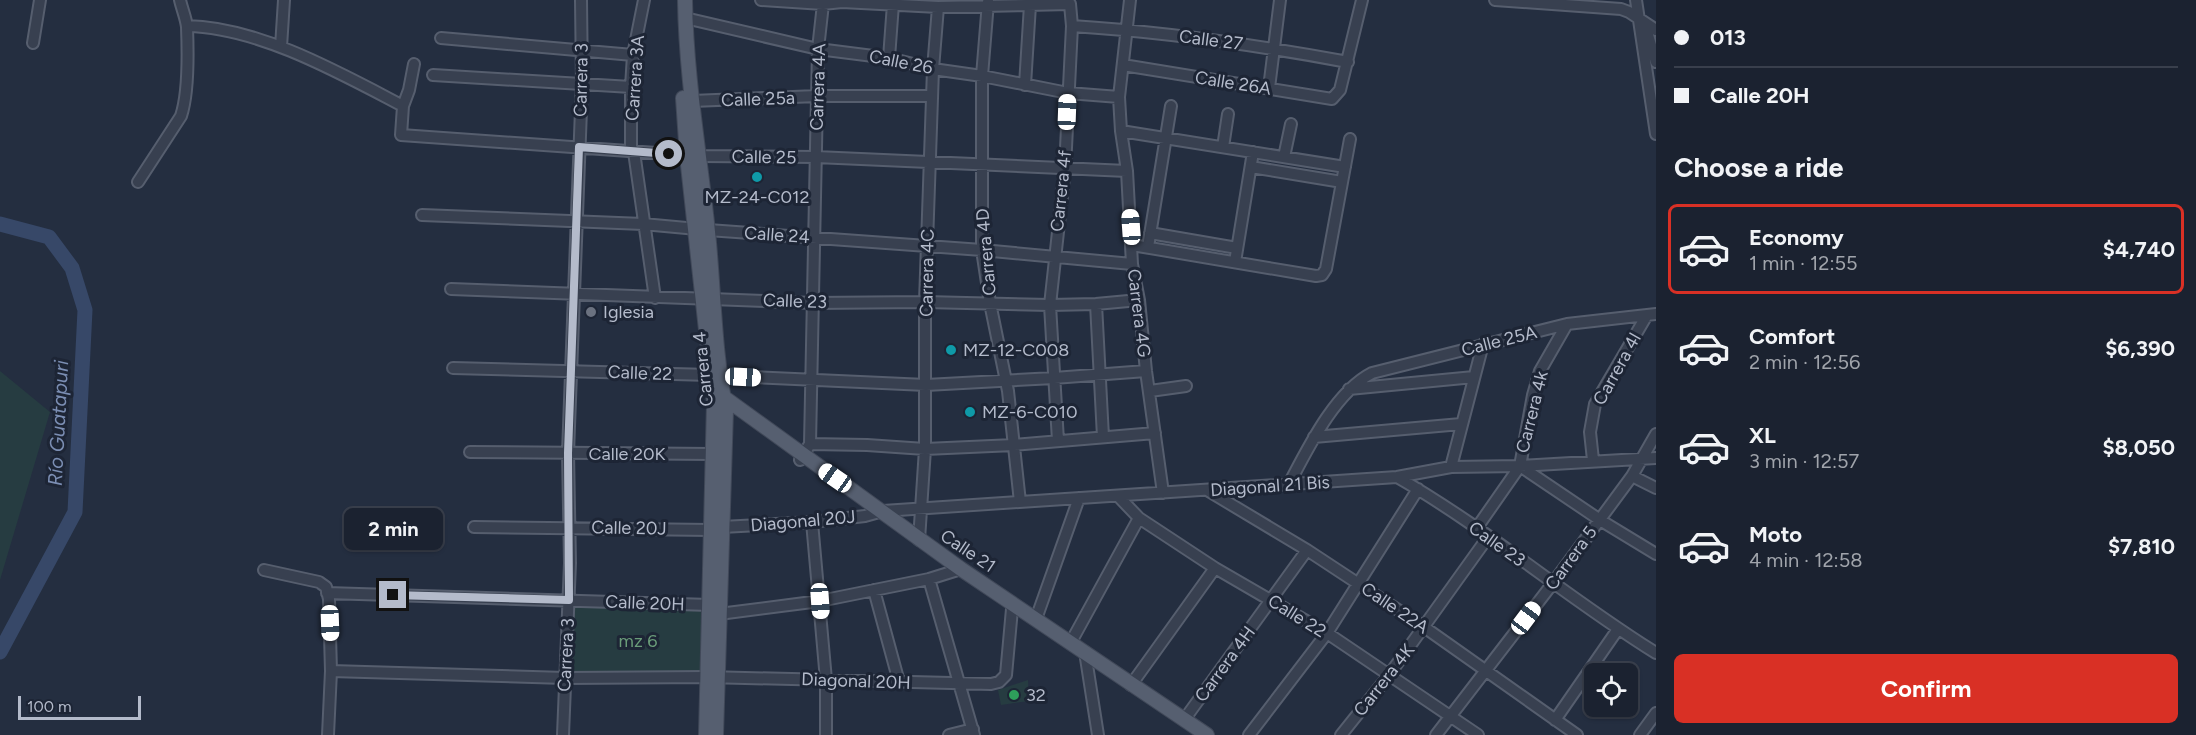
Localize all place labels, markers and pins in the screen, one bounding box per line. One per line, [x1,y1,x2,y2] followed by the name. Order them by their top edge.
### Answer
[750,170,764,184] marker: MZ-24-C012
[704,186,810,208] place label: MZ-24-C012
[603,301,654,323] place label: Iglesia
[584,305,598,319] marker: Iglesia
[963,339,1069,361] place label: MZ-12-C008
[944,343,958,357] marker: MZ-12-C008
[982,401,1077,423] place label: MZ-6-C010
[963,405,977,419] marker: MZ-6-C010
[1026,684,1046,706] place label: 32
[1007,688,1021,702] marker: 32

